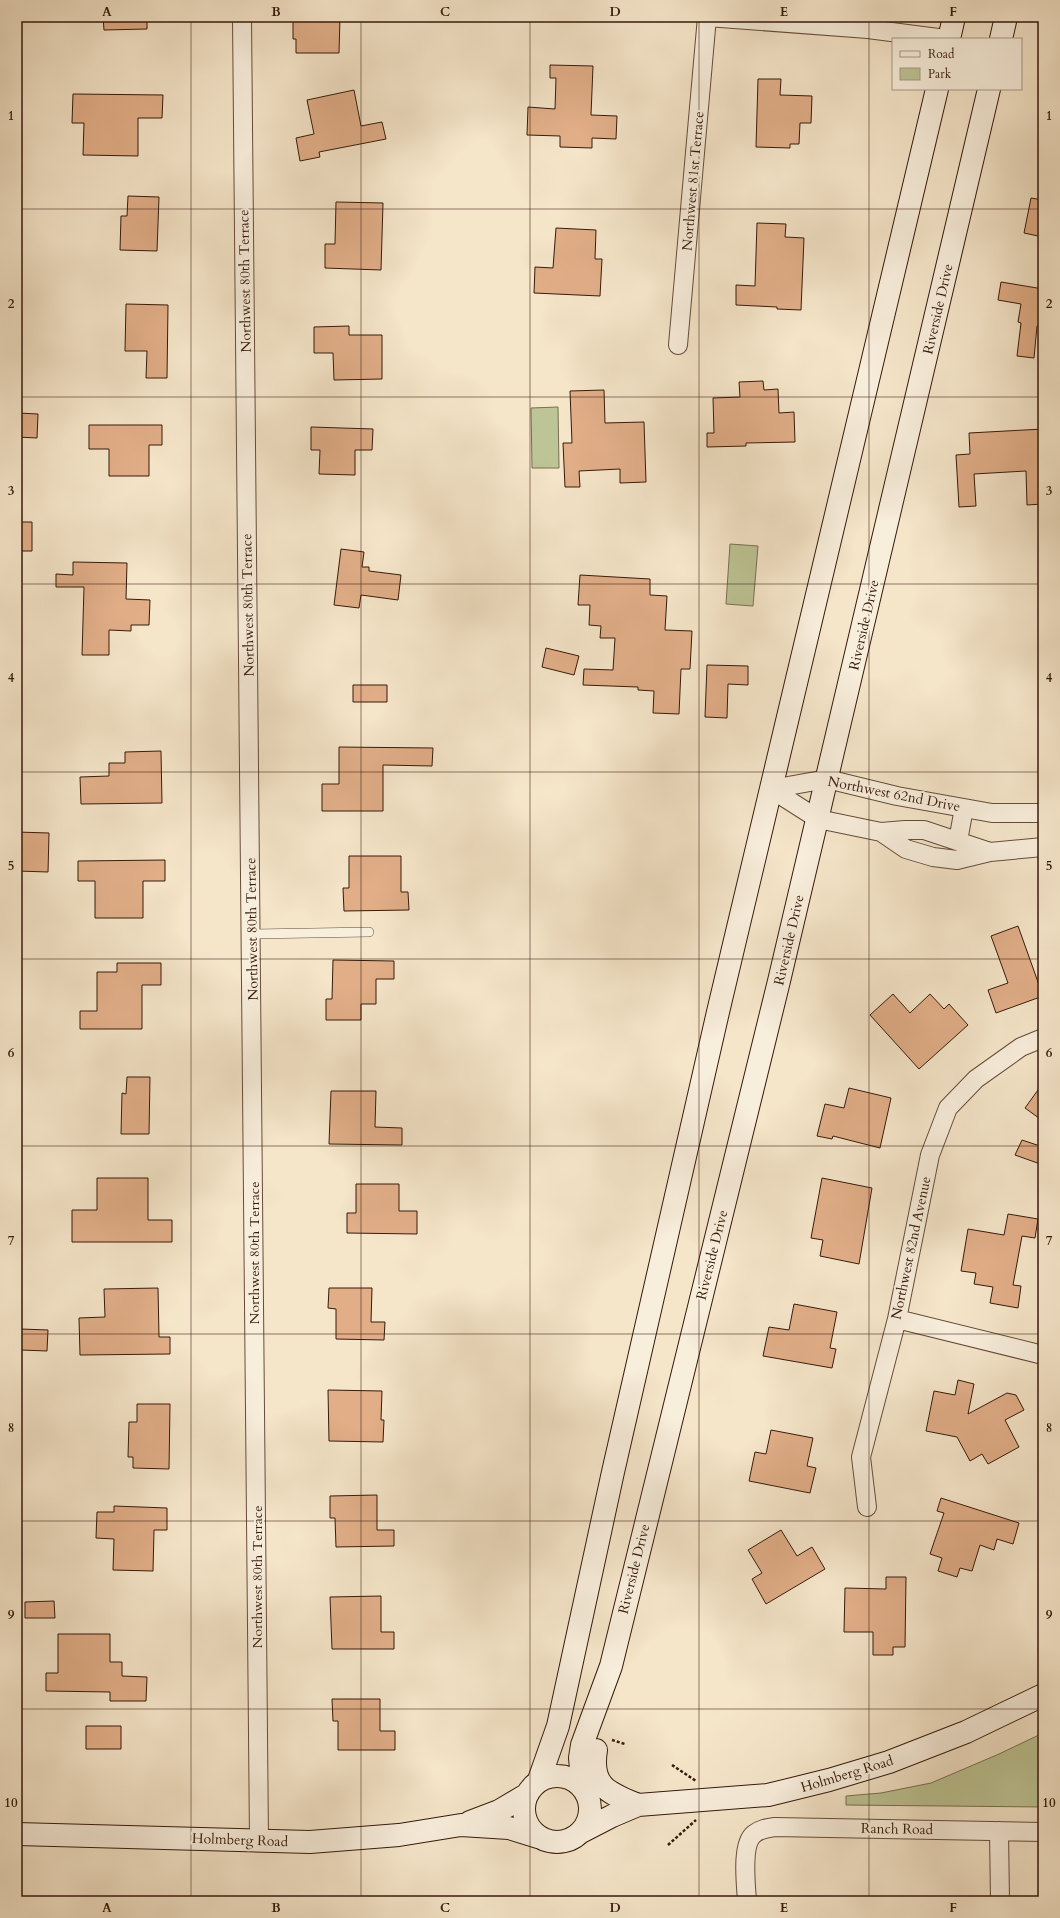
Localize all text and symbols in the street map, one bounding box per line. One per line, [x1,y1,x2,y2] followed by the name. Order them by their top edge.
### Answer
[102,3,112,21] text: A
[271,3,281,21] text: B
[440,3,450,21] text: C
[609,3,621,21] text: D
[780,3,788,21] text: E
[949,3,957,21] text: F
[892,38,1022,90] legend
[928,46,955,62] text: Road
[928,66,952,82] text: Park
[8,107,14,125] text: 1
[1046,107,1052,125] text: 1
[677,110,709,252] street label: Northwest 81st Terrace
[234,209,256,353] street label: Northwest 80th Terrace
[918,262,958,356] street label: Riverside Drive
[8,295,15,313] text: 2
[1046,295,1053,313] text: 2
[8,482,15,500] text: 3
[1046,482,1053,500] text: 3
[237,533,259,677] street label: Northwest 80th Terrace
[844,578,884,672] street label: Riverside Drive
[8,669,15,687] text: 4
[1046,669,1053,687] text: 4
[826,772,962,816] street label: Northwest 62nd Drive
[8,857,14,875] text: 5
[241,857,263,1001] street label: Northwest 80th Terrace
[1046,857,1052,875] text: 5
[769,893,809,987] street label: Riverside Drive
[8,1044,15,1062] text: 6
[1046,1044,1053,1062] text: 6
[887,1175,935,1321] street label: Northwest 82nd Avenue
[245,1181,264,1325] street label: Northwest 80th Terrace
[692,1208,732,1302] street label: Riverside Drive
[8,1232,15,1250] text: 7
[1046,1232,1053,1250] text: 7
[8,1419,14,1437] text: 8
[1046,1419,1052,1437] text: 8
[248,1505,267,1649] street label: Northwest 80th Terrace
[614,1522,654,1616] street label: Riverside Drive
[8,1606,15,1624] text: 9
[1046,1606,1053,1624] text: 9
[798,1751,896,1797] street label: Holmberg Road
[4,1794,18,1812] text: 10
[1042,1794,1056,1812] text: 10
[861,1819,934,1839] street label: Ranch Road
[192,1829,289,1851] street label: Holmberg Road
[102,1899,112,1917] text: A
[271,1899,281,1917] text: B
[440,1899,450,1917] text: C
[609,1899,621,1917] text: D
[780,1899,788,1917] text: E
[949,1899,957,1917] text: F

